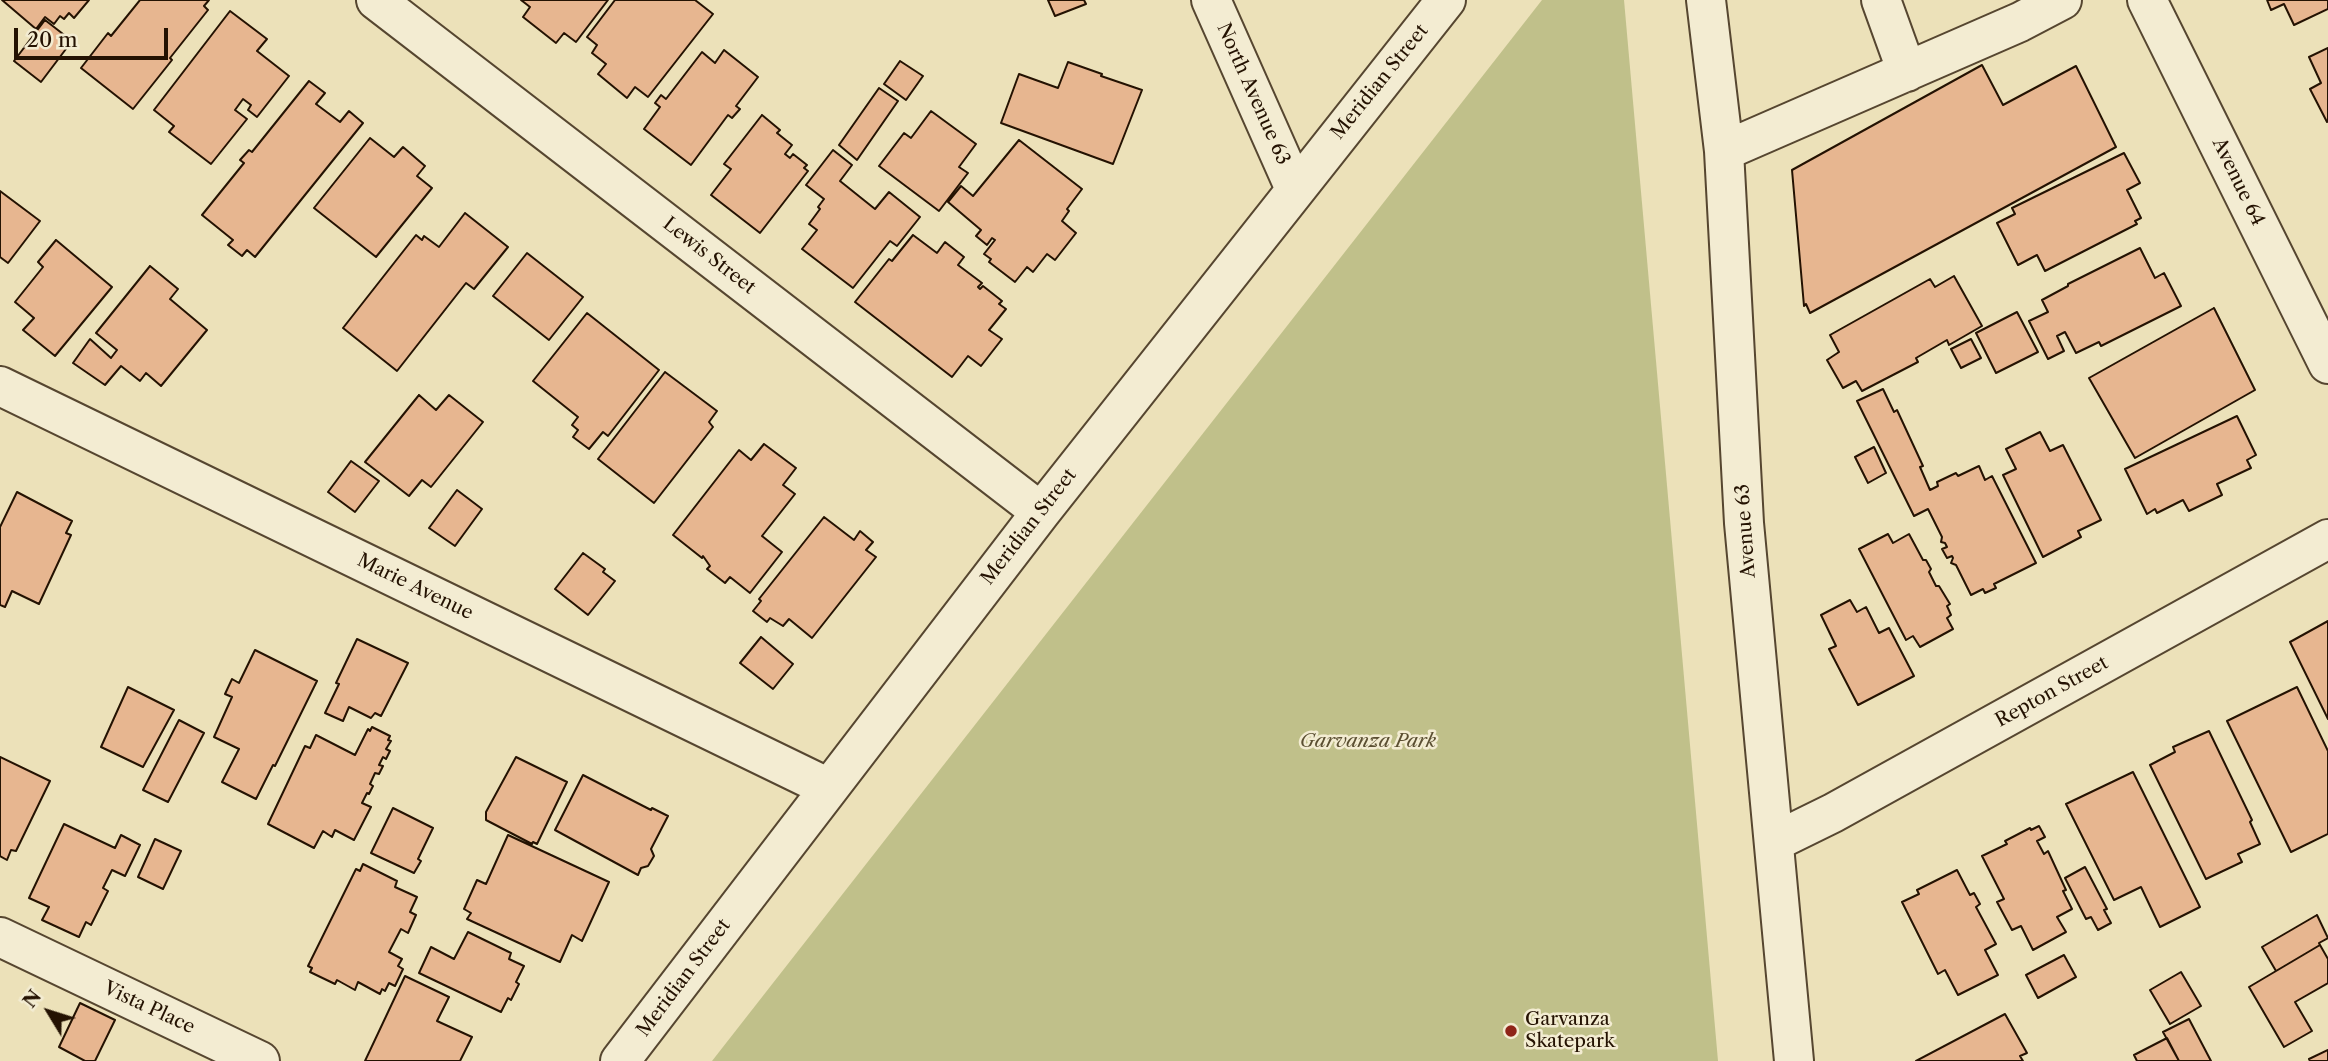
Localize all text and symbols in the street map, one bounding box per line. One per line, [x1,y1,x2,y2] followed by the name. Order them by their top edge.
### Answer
[18,14,172,58] scale bar
[1212,20,1294,168] street label: North Avenue 63
[1327,20,1433,144] street label: Meridian Street
[27,27,78,52] text: 20 m
[2207,134,2269,230] street label: Avenue 64
[658,213,760,299] street label: Lewis Street
[977,464,1081,590] street label: Meridian Street
[1731,483,1761,579] street label: Avenue 63
[353,549,477,625] street label: Marie Avenue
[1992,652,2112,732] street label: Repton Street
[1300,731,1436,753] park label: Garvanza Park
[632,915,736,1041] street label: Meridian Street
[14,977,84,1047] north arrow
[100,977,198,1039] street label: Vista Place
[18,985,46,1012] text: N
[1525,1009,1615,1053] place label: Garvanza Skatepark
[1503,1023,1519,1039] marker: Garvanza Skatepark

